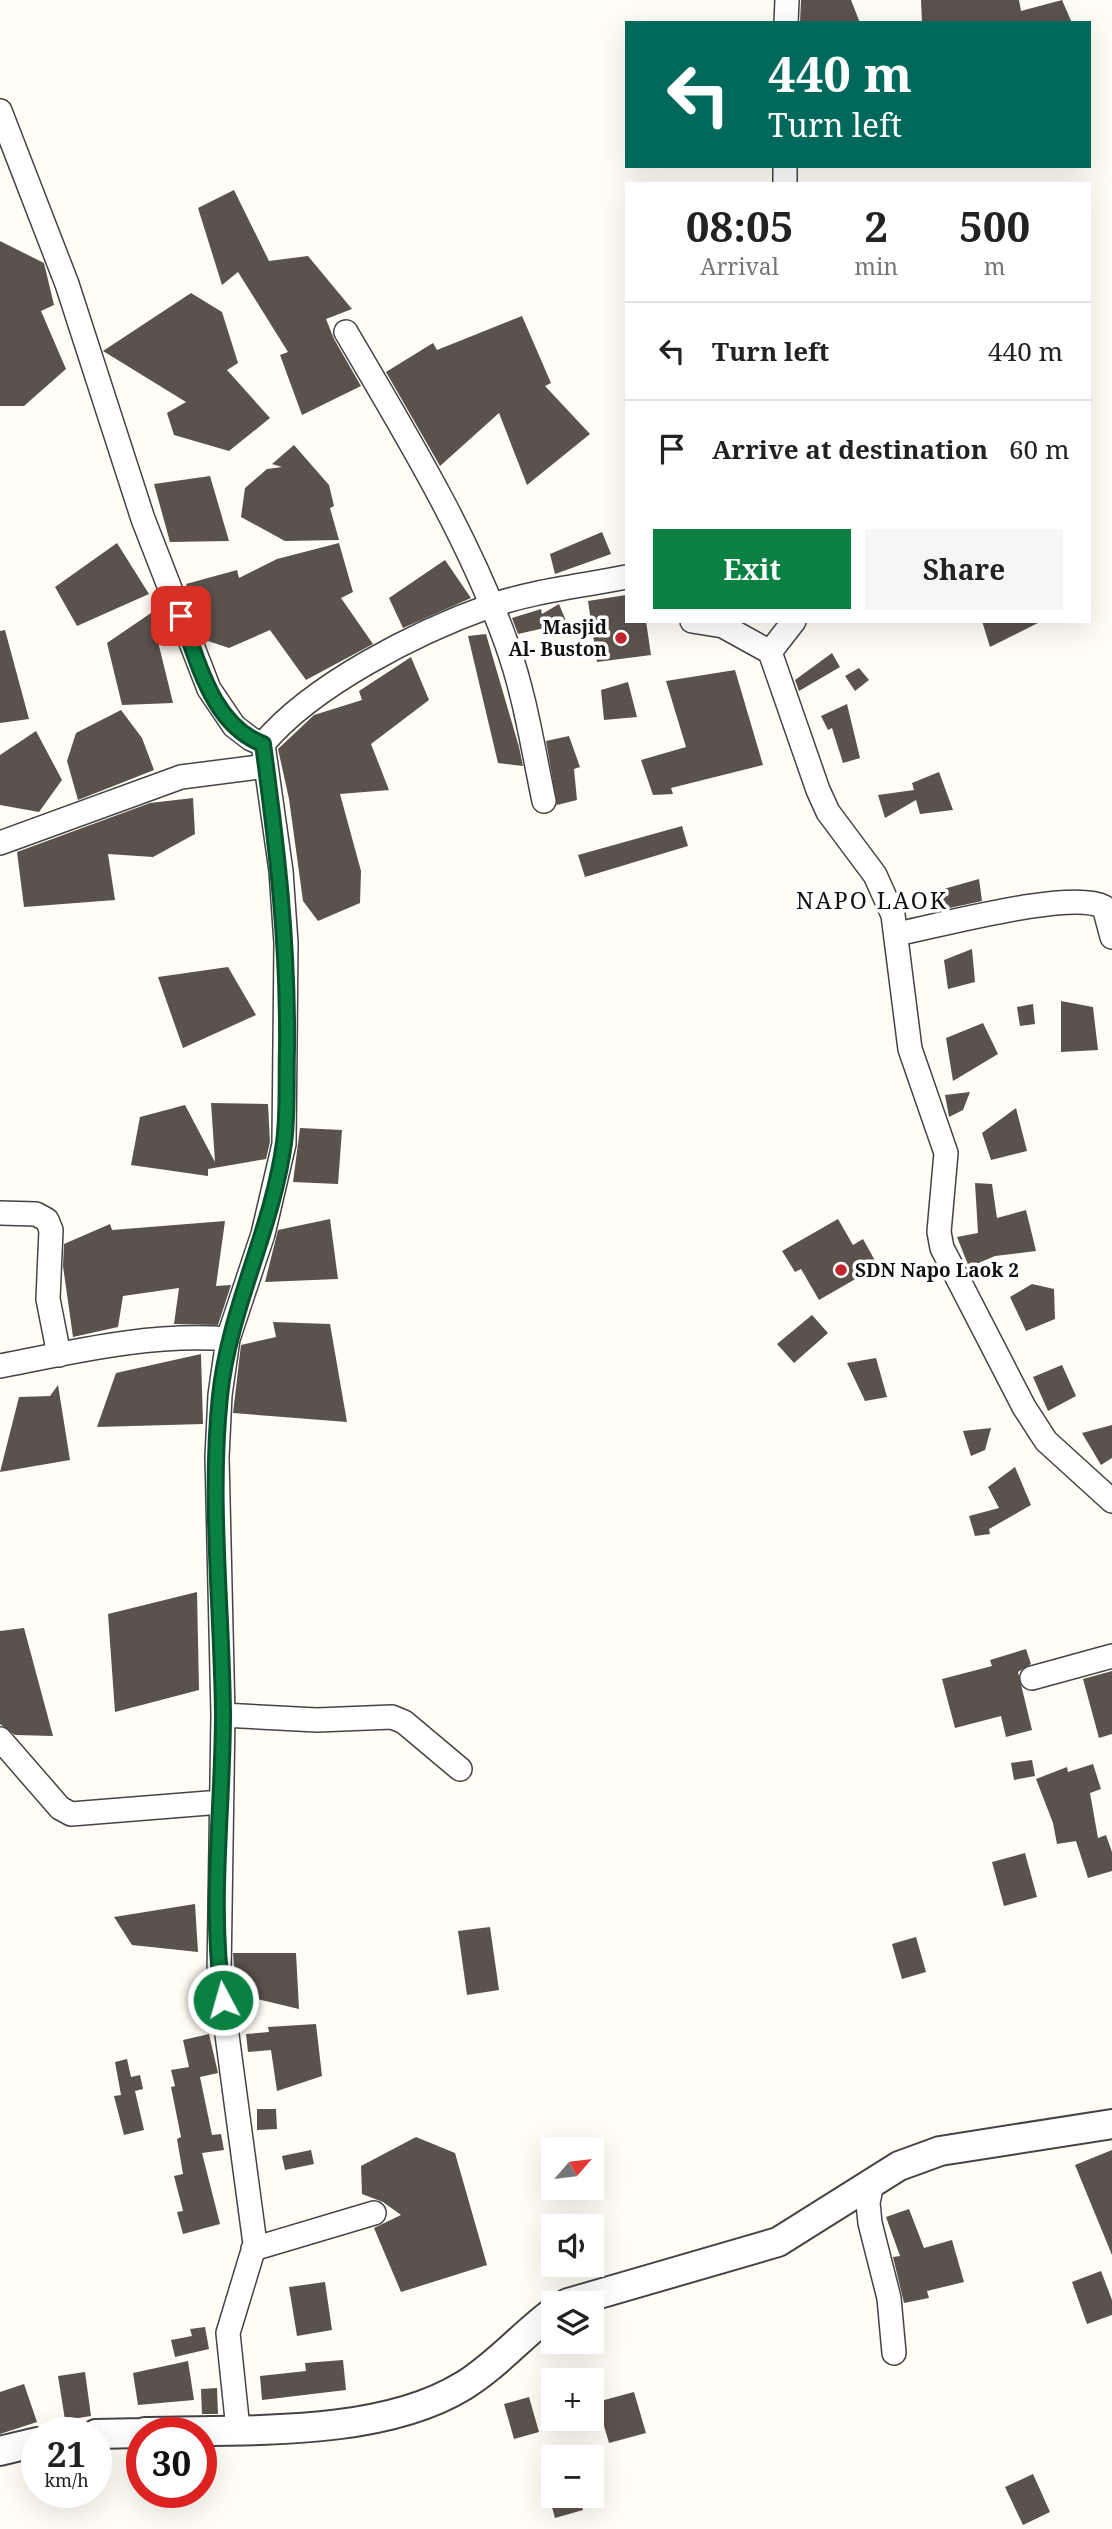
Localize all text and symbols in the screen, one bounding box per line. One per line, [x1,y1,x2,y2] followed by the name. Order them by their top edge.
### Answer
[768,40,912,106] text: 440 m
[653,49,744,140] icon: left
[768,103,902,146] text: Turn left
[686,197,793,254] text: 08:05
[864,197,888,254] text: 2
[959,197,1030,254] text: 500
[700,250,779,282] text: Arrival
[854,250,898,282] text: min
[984,250,1005,282] text: m
[653,332,691,370] icon: left
[712,333,829,369] text: Turn left
[988,333,1063,369] text: 440 m
[653,430,691,468] icon: arrive
[712,431,988,467] text: Arrive at destination
[1009,431,1069,467] text: 60 m
[653,529,851,609] button: Exit
[865,529,1063,609] button: Share
[151,586,211,646] pin
[162,597,200,635] icon: arrive
[509,614,608,662] place label: Masjid Al- Buston
[613,630,629,646] marker: Masjid Al- Buston
[796,884,948,916] district label: NAPO LAOK
[855,1257,1019,1283] place label: SDN Napo Laok 2
[833,1262,849,1278] marker: SDN Napo Laok 2
[186,1963,260,2037] position arrow
[541,2137,604,2200] north arrow
[541,2137,604,2508] map controls
[541,2214,604,2277] button: sound
[541,2291,604,2354] button: layers
[541,2368,604,2431] button: +
[126,2417,217,2508] speed limit sign: 30
[47,2430,86,2477] text: 21
[541,2445,604,2508] button: −
[44,2468,89,2492] text: km/h

